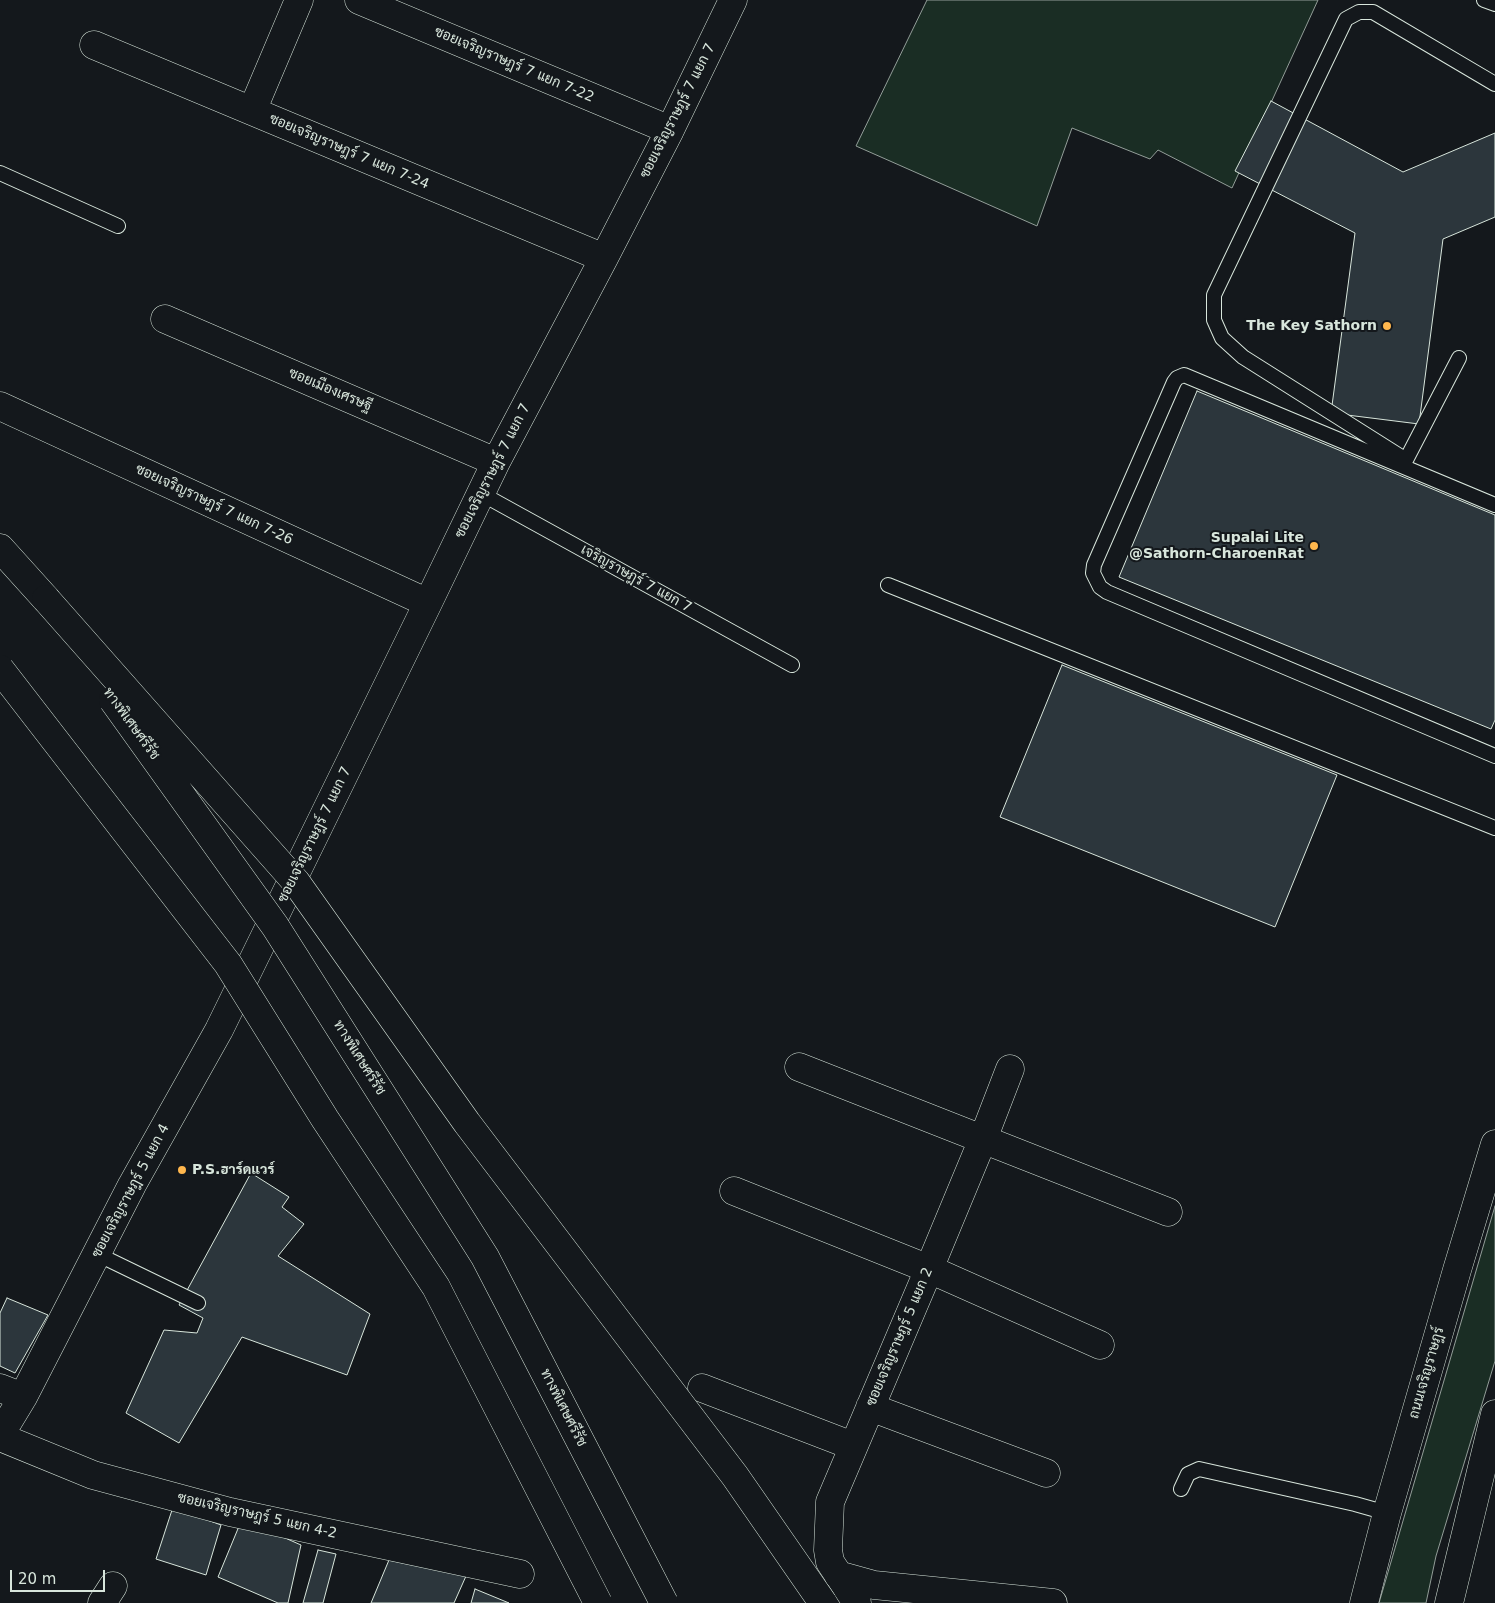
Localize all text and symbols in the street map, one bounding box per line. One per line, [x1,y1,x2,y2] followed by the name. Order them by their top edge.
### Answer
[432,24,596,106] street label: ซอยเจริญราษฎร์ 7 แยก 7-22
[637,41,719,181] street label: ซอยเจริญราษฎร์ 7 แยก 7
[267,111,431,193] street label: ซอยเจริญราษฎร์ 7 แยก 7-24
[1246,318,1377,334] place label: The Key Sathorn
[1381,320,1393,332] marker: The Key Sathorn
[286,365,374,415] street label: ซอยเมืองเศรษฐี
[452,401,534,541] street label: ซอยเจริญราษฎร์ 7 แยก 7
[133,461,295,549] street label: ซอยเจริญราษฎร์ 7 แยก 7-26
[1129,530,1304,562] place label: Supalai Lite @Sathorn-CharoenRat
[1308,540,1320,552] marker: Supalai Lite @Sathorn-CharoenRat
[578,542,694,616] street label: เจริญราษฎร์ 7 แยก 7
[99,685,163,763] street label: ทางพิเศษศรีรัช
[275,764,355,906] street label: ซอยเจริญราษฎร์ 7 แยก 7
[329,1017,389,1099] street label: ทางพิเศษศรีรัช
[89,1121,173,1261] street label: ซอยเจริญราษฎร์ 5 แยก 4
[192,1162,274,1178] place label: P.S.ฮาร์ดแวร์
[176,1164,188,1176] marker: P.S.ฮาร์ดแวร์
[863,1265,937,1409] street label: ซอยเจริญราษฎร์ 5 แยก 2
[1406,1325,1448,1421] street label: ถนนเจริญราษฎร์
[536,1366,590,1450] street label: ทางพิเศษศรีรัช
[176,1489,338,1543] street label: ซอยเจริญราษฎร์ 5 แยก 4-2
[12,1560,108,1592] scale bar
[18,1570,56,1588] text: 20 m

